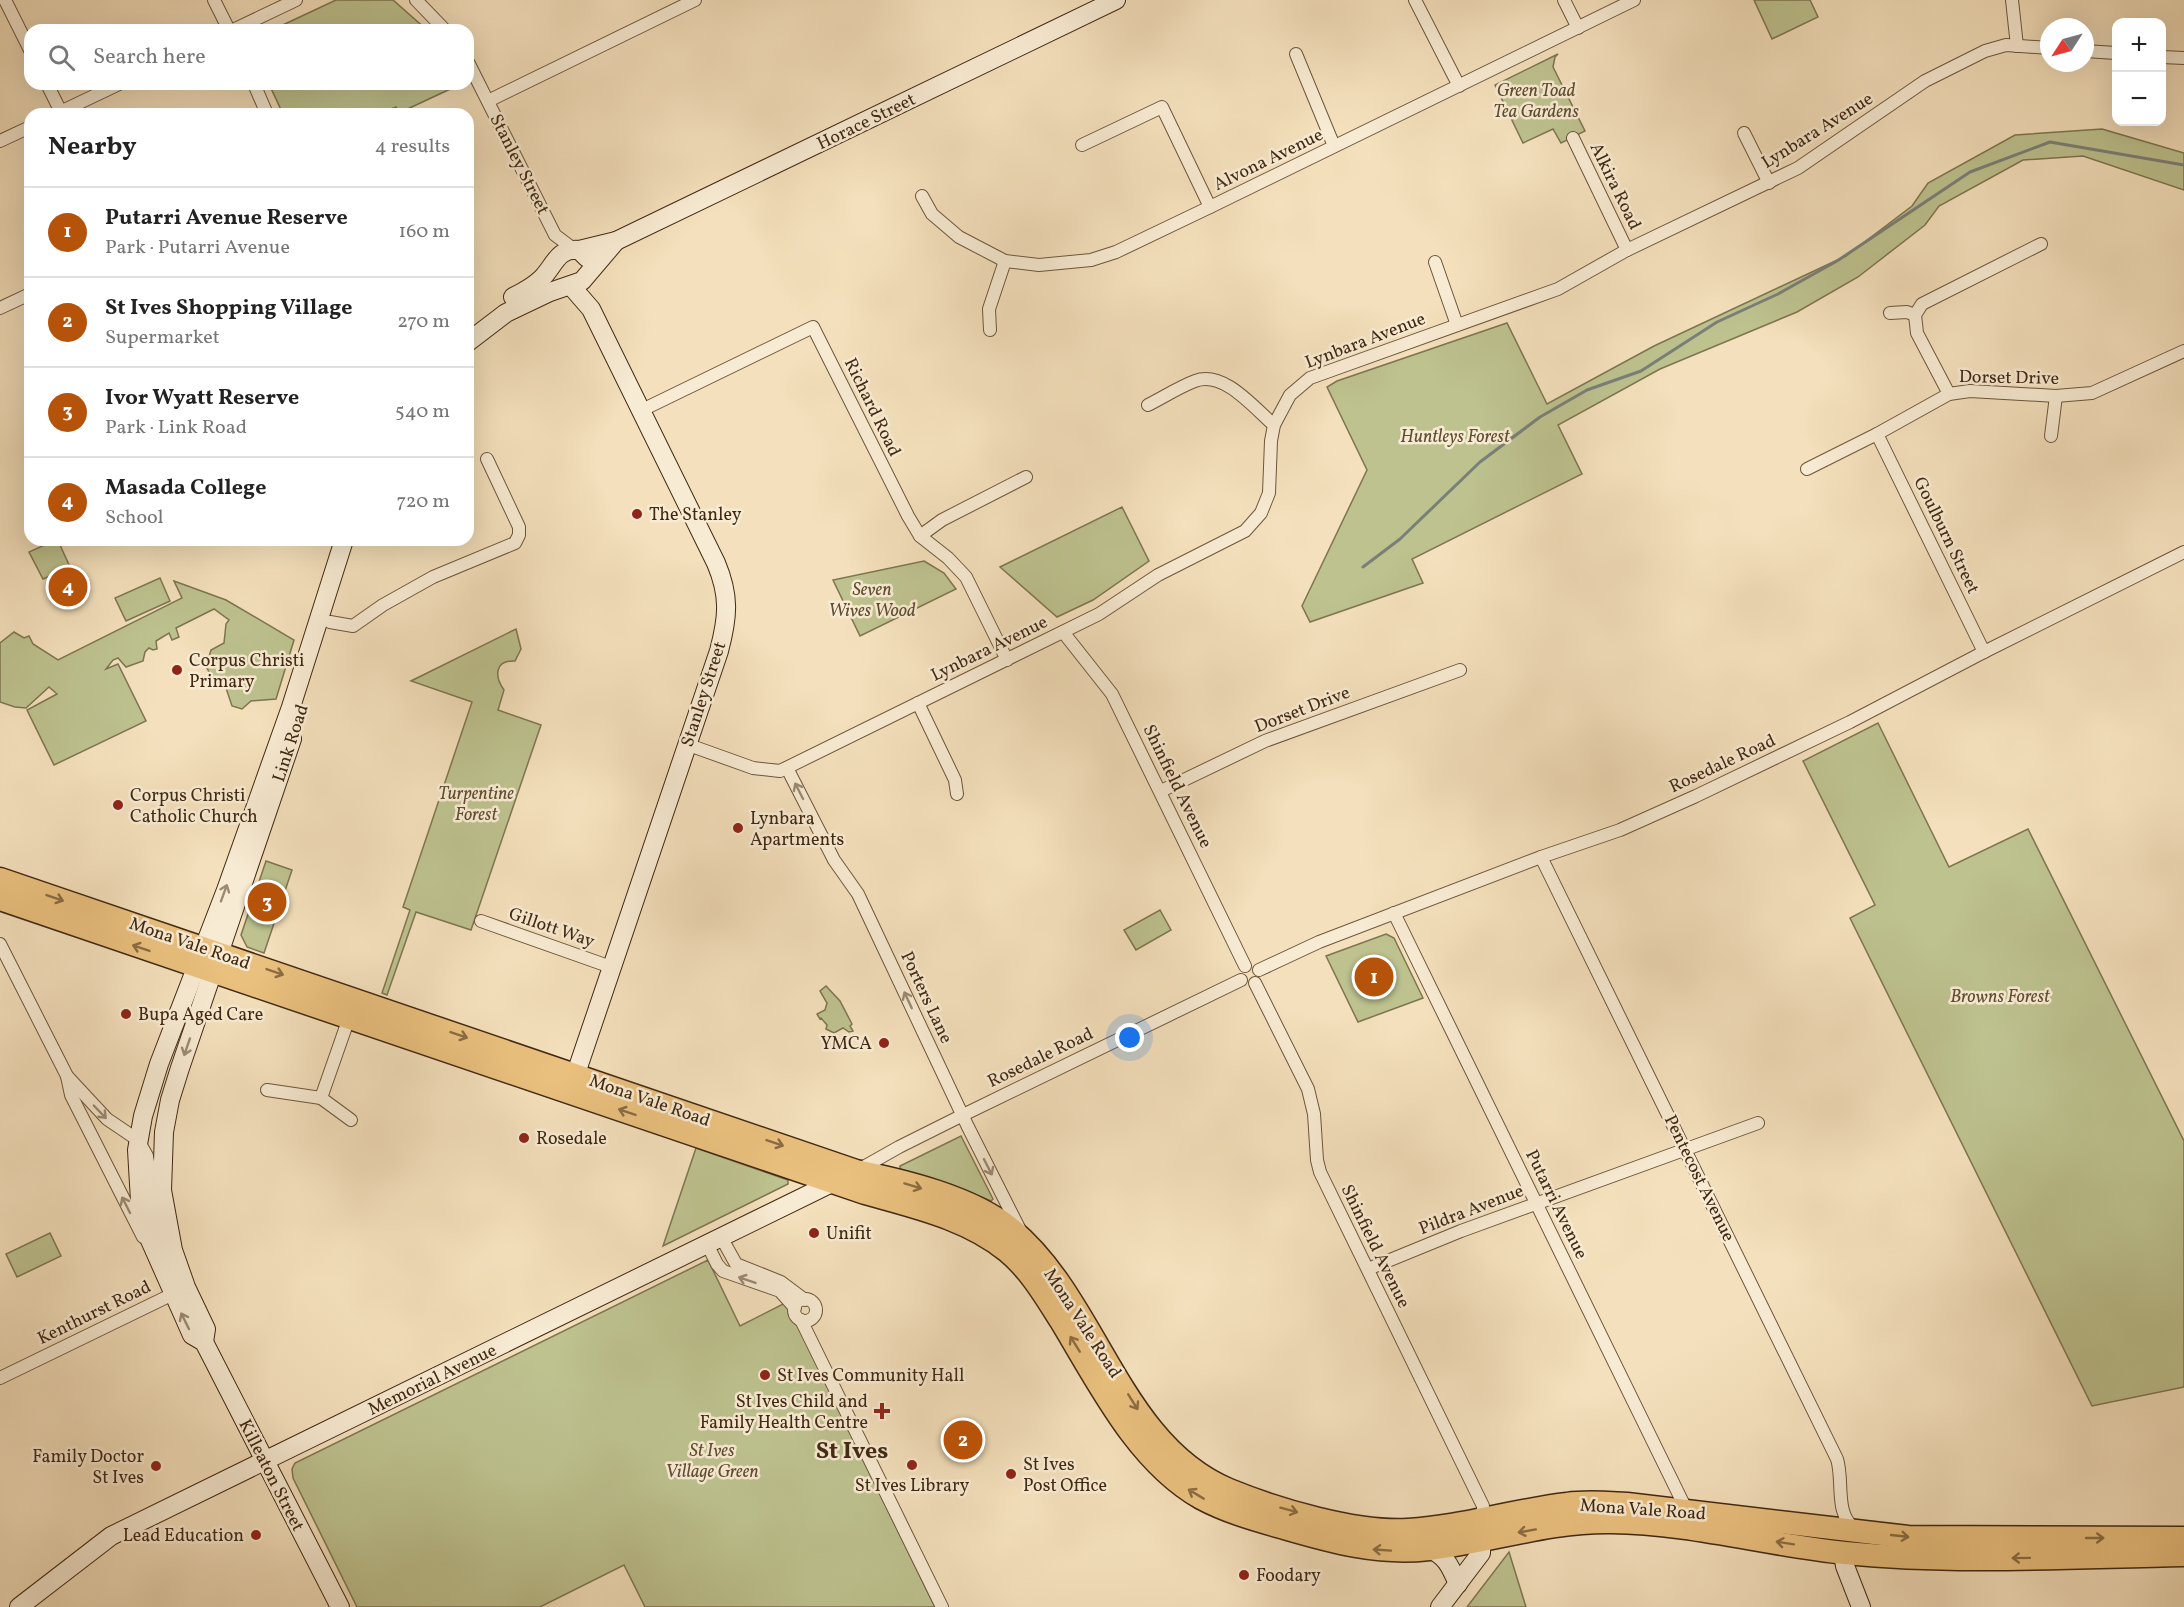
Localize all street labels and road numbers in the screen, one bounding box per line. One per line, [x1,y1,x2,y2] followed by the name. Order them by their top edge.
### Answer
[1757,87,1878,176] street label: Lynbara Avenue
[813,88,920,157] street label: Horace Street
[483,110,555,219] street label: Stanley Street
[1210,123,1328,198] street label: Alvona Avenue
[1583,139,1647,234] street label: Alkira Road
[1302,307,1429,376] street label: Lynbara Avenue
[837,354,906,461] street label: Richard Road
[1959,365,2059,392] street label: Dorset Drive
[1907,473,1985,598] street label: Goulburn Street
[927,610,1052,688] street label: Lynbara Avenue
[676,638,733,750] street label: Stanley Street
[1251,681,1354,740] street label: Dorset Drive
[267,701,316,786] street label: Link Road
[1136,721,1217,853] street label: Shinfield Avenue
[1665,729,1780,800] street label: Rosedale Road
[505,902,598,955] street label: Gillott Way
[126,912,253,977] street label: Mona Vale Road
[893,947,958,1048] street label: Porters Lane
[983,1022,1098,1095] street label: Rosedale Road
[586,1069,713,1134] street label: Mona Vale Road
[1657,1111,1740,1246] street label: Pentecost Avenue
[1518,1146,1593,1264] street label: Putarri Avenue
[1416,1179,1528,1242] street label: Pildra Avenue
[1334,1181,1415,1313] street label: Shinfield Avenue
[1037,1264,1127,1384] street label: Mona Vale Road
[34,1275,156,1352] street label: Kenthurst Road
[364,1338,501,1422] street label: Memorial Avenue
[232,1415,310,1536] street label: Killeaton Street
[1579,1494,1707,1527] street label: Mona Vale Road

